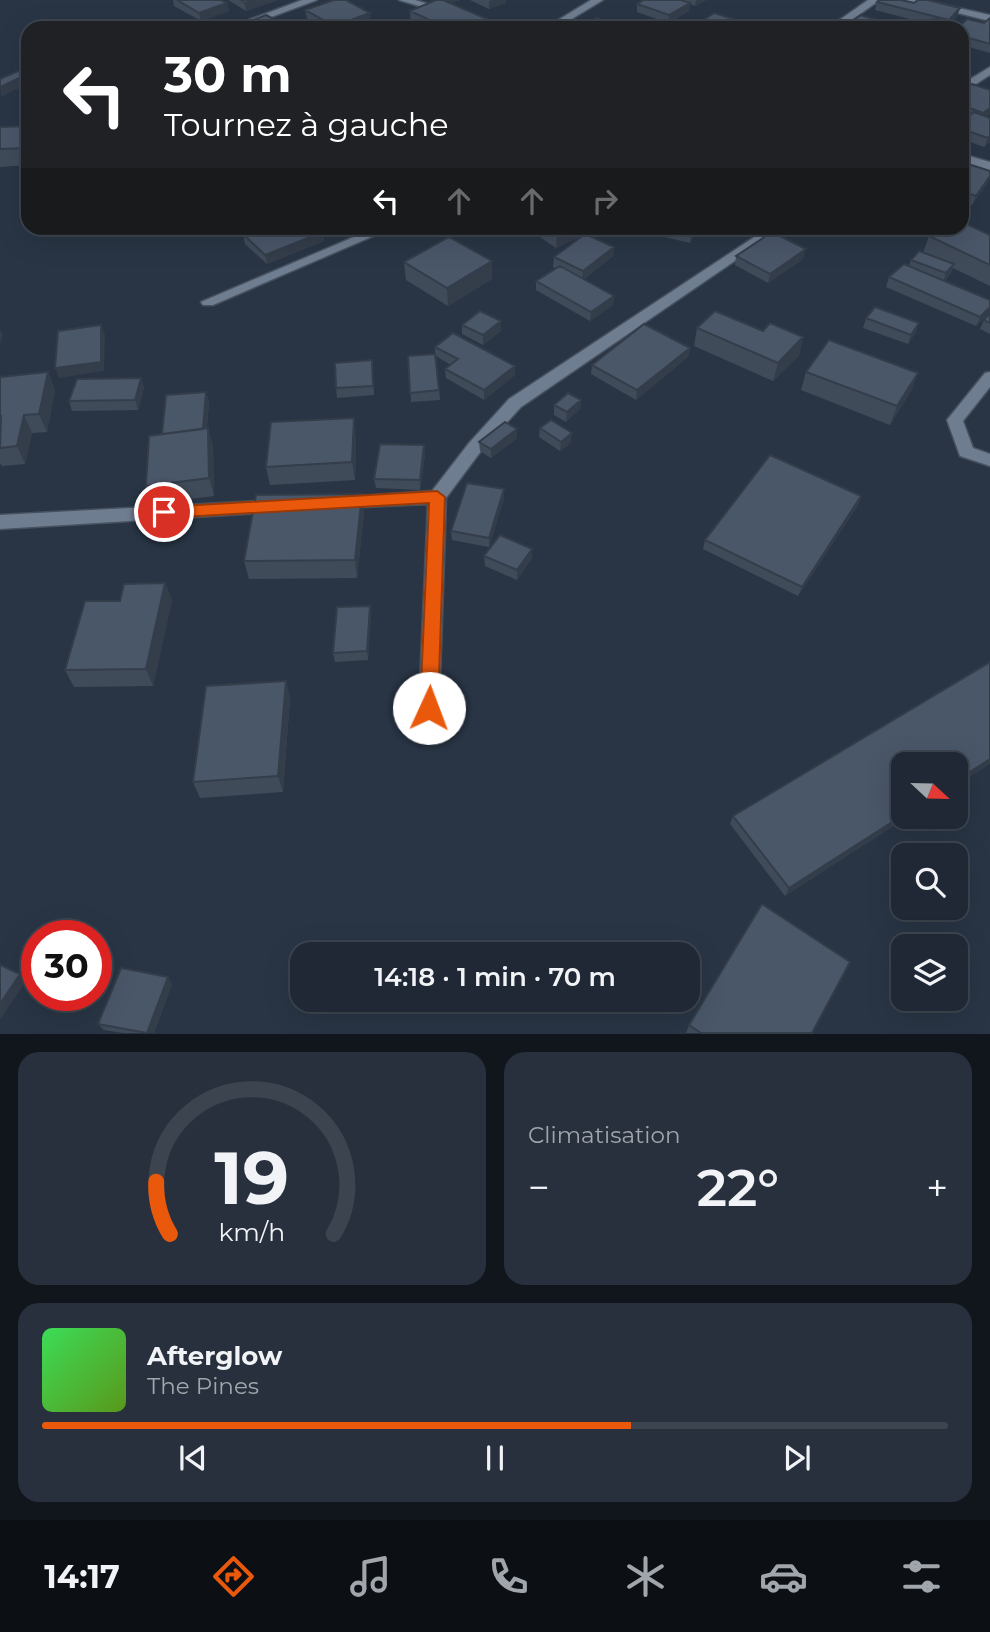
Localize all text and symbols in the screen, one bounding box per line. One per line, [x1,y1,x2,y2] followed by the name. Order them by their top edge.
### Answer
[164,45,292,104] text: 30 m
[49,49,140,140] icon: left
[164,105,449,144] text: Tournez à gauche
[367,182,405,220] icon: left
[440,182,478,220] icon: ahead
[513,182,551,220] icon: ahead
[586,182,624,220] icon: right
[134,482,194,542] pin
[145,493,183,531] icon: arrive
[392,671,466,745] position arrow
[891,752,968,830] north arrow
[891,752,968,1011] map controls
[891,843,968,920] button: search
[21,920,112,1011] speed limit sign: 30
[891,934,968,1011] button: layers
[374,961,616,993] text: 14:18 · 1 min · 70 m
[528,1121,680,1149] text: Climatisation
[215,1135,289,1223] text: 19
[697,1156,779,1219] text: 22°
[528,1164,550,1211] text: −
[926,1164,948,1211] text: +
[219,1217,285,1247] text: km/h
[147,1340,282,1372] text: Afterglow
[147,1372,259,1400] text: The Pines
[174,1439,212,1477] icon: previous
[476,1439,514,1477] icon: pause
[778,1439,816,1477] icon: next
[209,1552,258,1601] icon: directions
[346,1552,395,1601] icon: music
[484,1552,533,1601] icon: phone
[621,1552,670,1601] icon: climate
[759,1552,808,1601] icon: car
[897,1552,946,1601] icon: filters
[44,1557,120,1596] text: 14:17

